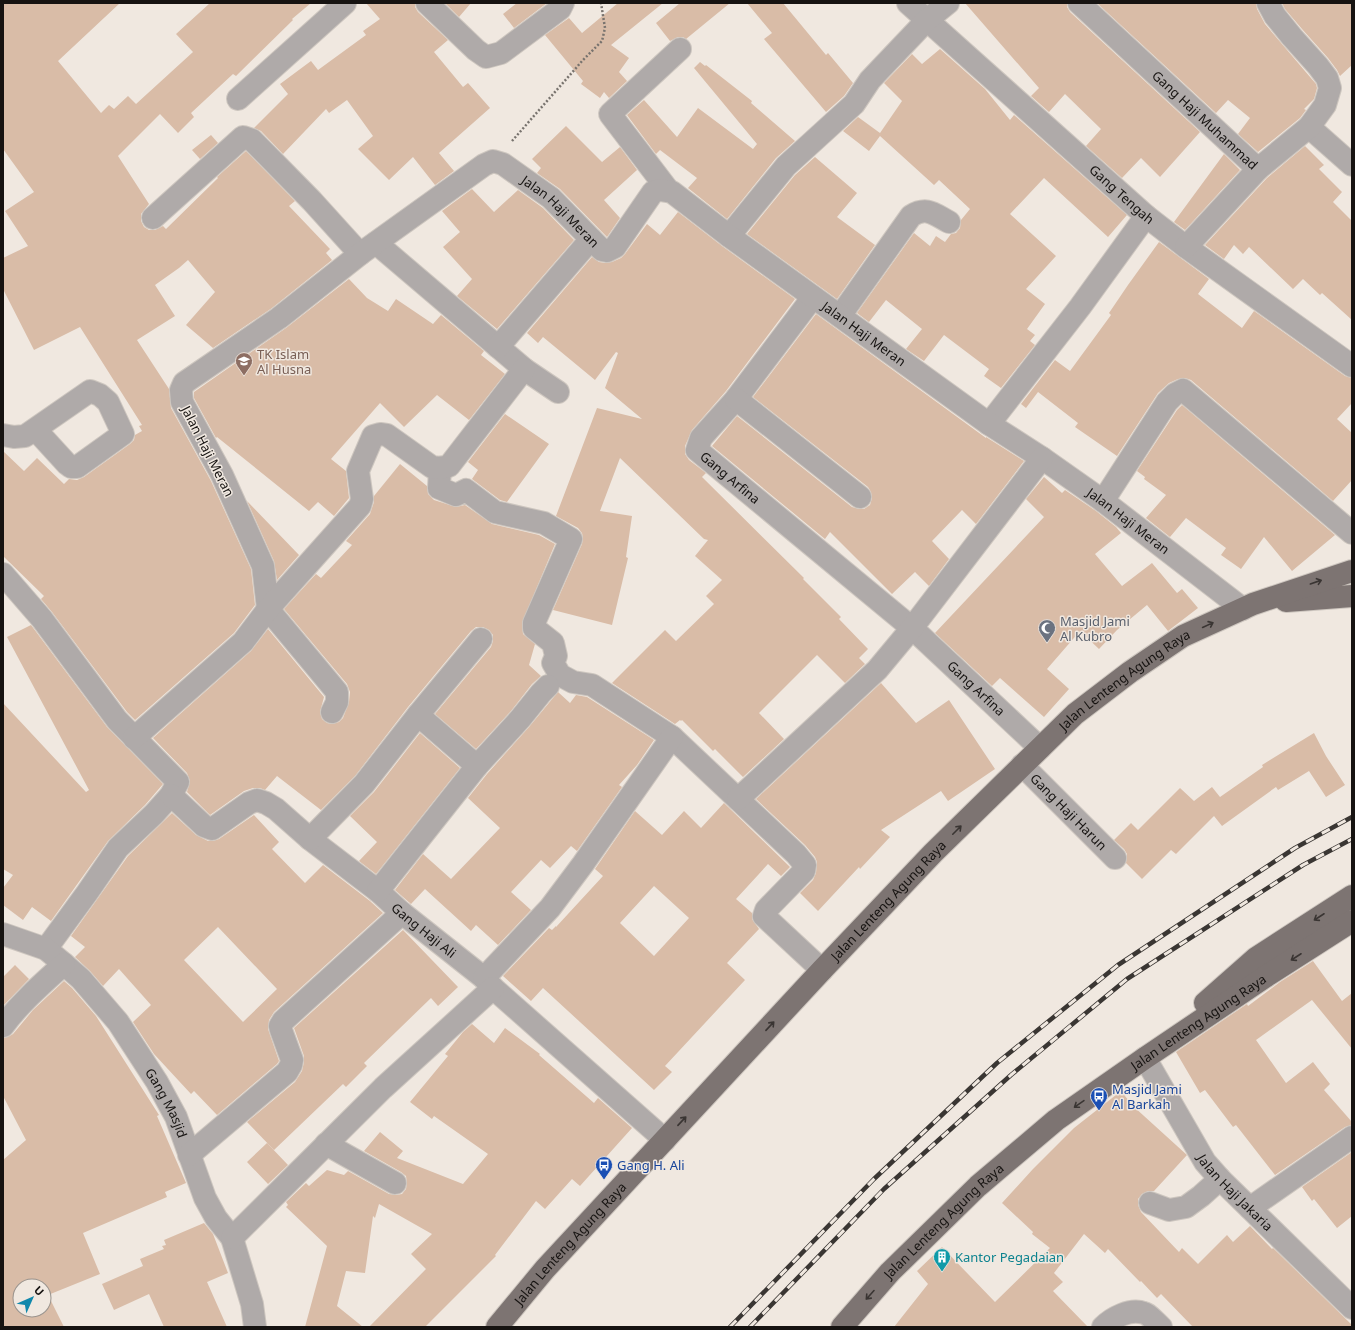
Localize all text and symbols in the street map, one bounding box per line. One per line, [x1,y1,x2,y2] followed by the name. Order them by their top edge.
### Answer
[1148,66,1262,173] street label: Gang Haji Muhammad
[1086,161,1158,228] street label: Gang Tengah
[516,170,603,251] street label: Jalan Haji Meran
[817,296,910,370] street label: Jalan Haji Meran
[257,345,311,378] place label: TK Islam Al Husna
[234,351,254,376] school or university icon: TK Islam Al Husna
[176,401,239,499] street label: Jalan Haji Meran
[696,447,764,508] street label: Gang Arfina
[1082,482,1173,558] street label: Jalan Haji Meran
[1309,578,1321,586] one-way arrow
[1060,612,1130,645] place label: Masjid Jami Al Kubro
[1037,618,1057,643] mosque icon: Masjid Jami Al Kubro
[1201,621,1213,628] one-way arrow
[1053,625,1193,736] street label: Jalan Lenteng Agung Raya
[943,657,1009,720] street label: Gang Arfina
[1026,769,1111,854] street label: Gang Haji Harun
[952,825,962,835] one-way arrow
[825,836,950,966] street label: Jalan Lenteng Agung Raya
[388,899,460,962] street label: Gang Haji Ali
[1313,914,1325,922] one-way arrow
[1291,953,1302,961] one-way arrow
[1125,970,1270,1075] street label: Jalan Lenteng Agung Raya
[766,1020,775,1031] one-way arrow
[141,1064,192,1140] street label: Gang Masjid
[1112,1080,1182,1113] place label: Masjid Jami Al Barkah
[1089,1086,1109,1111] bus stop icon: Masjid Jami Al Barkah
[1073,1100,1084,1108] one-way arrow
[677,1116,687,1126] one-way arrow
[1192,1149,1277,1235] street label: Jalan Haji Jakaria
[594,1155,614,1180] bus stop icon: Gang H. Ali
[617,1156,685,1174] place label: Gang H. Ali
[878,1159,1007,1284] street label: Jalan Lenteng Agung Raya
[509,1178,630,1310] street label: Jalan Lenteng Agung Raya
[932,1247,952,1272] building icon: Kantor Pegadaian
[955,1248,1064,1266] place label: Kantor Pegadaian
[12,1278,52,1318] north arrow
[31,1282,48,1299] text: U
[865,1290,874,1301] one-way arrow

